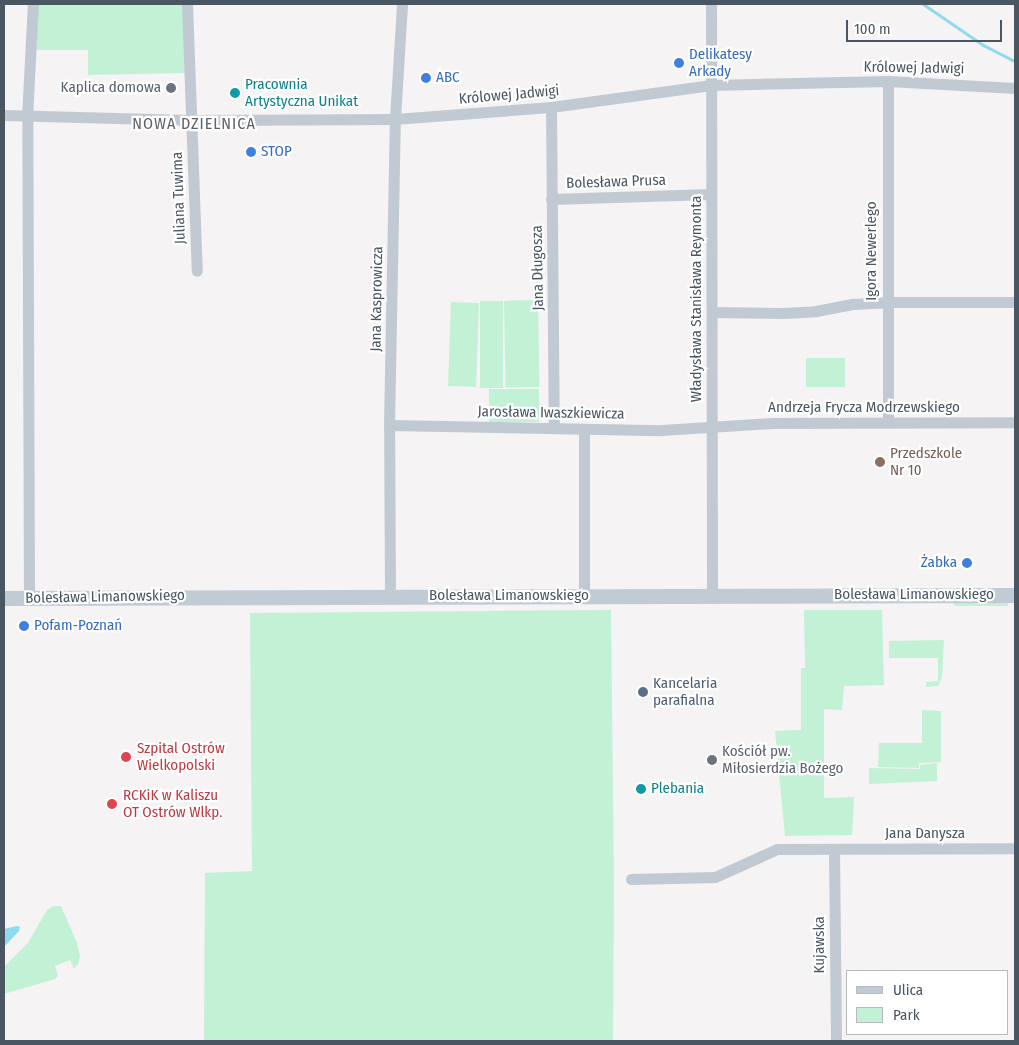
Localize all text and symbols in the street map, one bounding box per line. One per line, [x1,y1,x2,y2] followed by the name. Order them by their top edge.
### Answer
[849,10,1005,42] scale bar
[854,20,891,38] text: 100 m
[689,45,752,80] place label: Delikatesy Arkady
[673,57,685,69] marker: Delikatesy Arkady
[863,58,965,78] street label: Królowej Jadwigi
[436,69,460,87] place label: ABC
[420,72,432,84] marker: ABC
[245,75,358,110] place label: Pracownia Artystyczna Unikat
[61,79,161,97] place label: Kaplica domowa
[165,82,177,94] marker: Kaplica domowa
[458,82,560,108] street label: Królowej Jadwigi
[229,87,241,99] marker: Pracownia Artystyczna Unikat
[130,114,258,134] district label: NOWA DZIELNICA
[261,143,292,161] place label: STOP
[245,146,257,158] marker: STOP
[168,151,190,245] street label: Juliana Tuwima
[566,171,666,193] street label: Bolesława Prusa
[688,196,706,402] street label: Władysława Stanisława Reymonta
[863,201,881,301] street label: Igora Newerlego
[528,225,548,311] street label: Jana Długosza
[367,246,387,352] street label: Jana Kasprowicza
[768,399,960,417] street label: Andrzeja Frycza Modrzewskiego
[477,403,625,423] street label: Jarosława Iwaszkiewicza
[890,444,962,479] place label: Przedszkole Nr 10
[874,456,886,468] marker: Przedszkole Nr 10
[921,554,957,572] place label: Żabka
[961,557,973,569] marker: Żabka
[834,586,994,604] street label: Bolesława Limanowskiego
[25,587,185,607] street label: Bolesława Limanowskiego
[429,587,589,605] street label: Bolesława Limanowskiego
[34,617,122,635] place label: Pofam-Poznań
[18,620,30,632] marker: Pofam-Poznań
[653,674,717,709] place label: Kancelaria parafialna
[637,686,649,698] marker: Kancelaria parafialna
[137,739,225,774] place label: Szpital Ostrów Wielkopolski
[722,742,843,777] place label: Kościół pw. Miłosierdzia Bożego
[119,750,133,764] marker: Szpital Ostrów Wielkopolski
[706,754,718,766] marker: Kościół pw. Miłosierdzia Bożego
[651,780,704,798] place label: Plebania
[635,783,647,795] marker: Plebania
[123,786,222,821] place label: RCKiK w Kaliszu OT Ostrów Wlkp.
[105,797,119,811] marker: RCKiK w Kaliszu OT Ostrów Wlkp.
[885,825,965,843] street label: Jana Danysza
[811,916,829,974] street label: Kujawska
[846,970,1009,1035] legend
[893,981,923,999] text: Ulica
[893,1006,920,1024] text: Park

